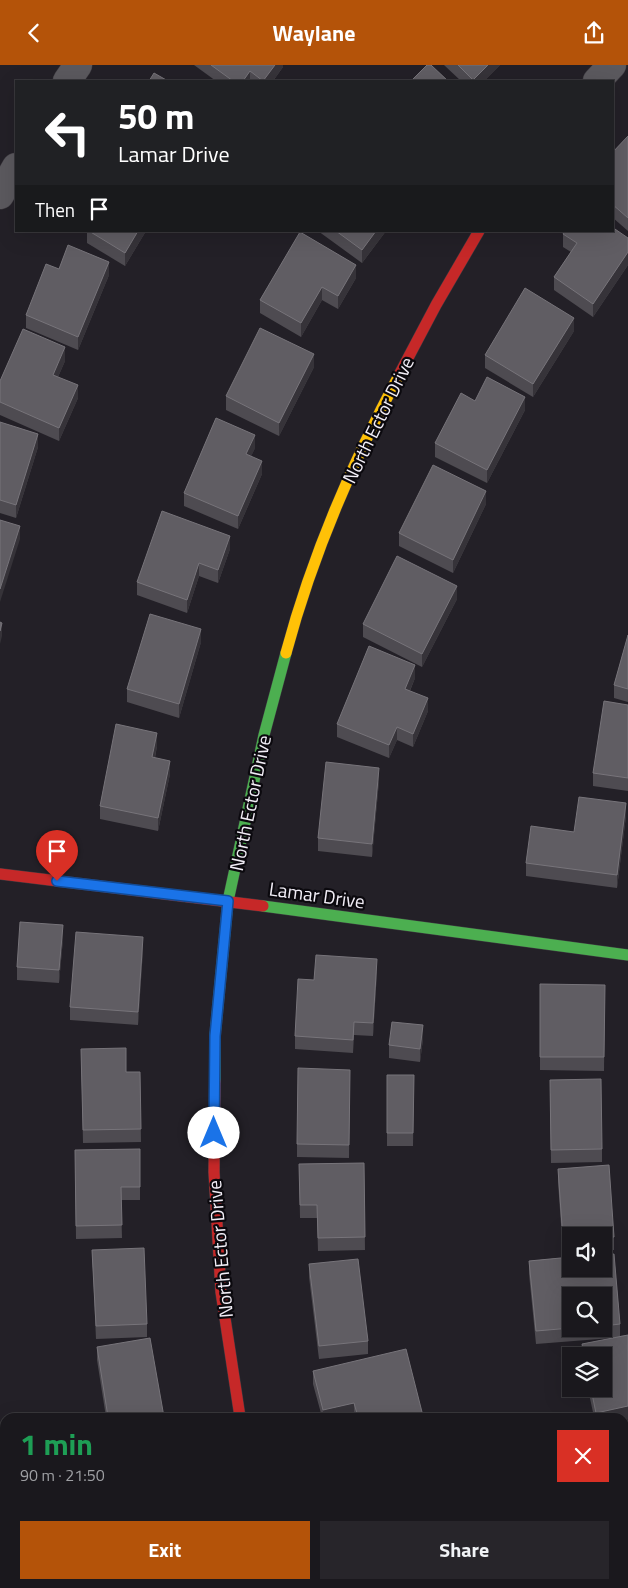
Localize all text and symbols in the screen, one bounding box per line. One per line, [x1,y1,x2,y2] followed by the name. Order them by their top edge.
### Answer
[273,16,355,50] text: Waylane
[20,19,48,47] icon: back
[580,19,608,47] icon: share
[118,89,194,143] text: 50 m
[35,100,100,165] icon: left
[118,137,230,171] text: Lamar Drive
[35,195,75,224] text: Then
[85,195,113,223] icon: arrive
[334,351,421,488] street label: North Ector Drive
[221,732,278,873] street label: North Ector Drive
[36,830,78,881] pin
[43,837,71,865] icon: arrive
[267,873,367,916] street label: Lamar Drive
[187,1106,239,1158] position arrow
[199,1179,240,1319] street label: North Ector Drive
[562,1227,612,1397] map controls
[562,1227,612,1277] button: sound
[562,1287,612,1337] button: search
[562,1347,612,1397] button: layers
[20,1421,93,1467] text: 1 min
[557,1430,609,1482] button: close
[20,1463,105,1487] text: 90 m · 21:50
[20,1521,310,1579] button: Exit
[320,1521,609,1579] button: Share

